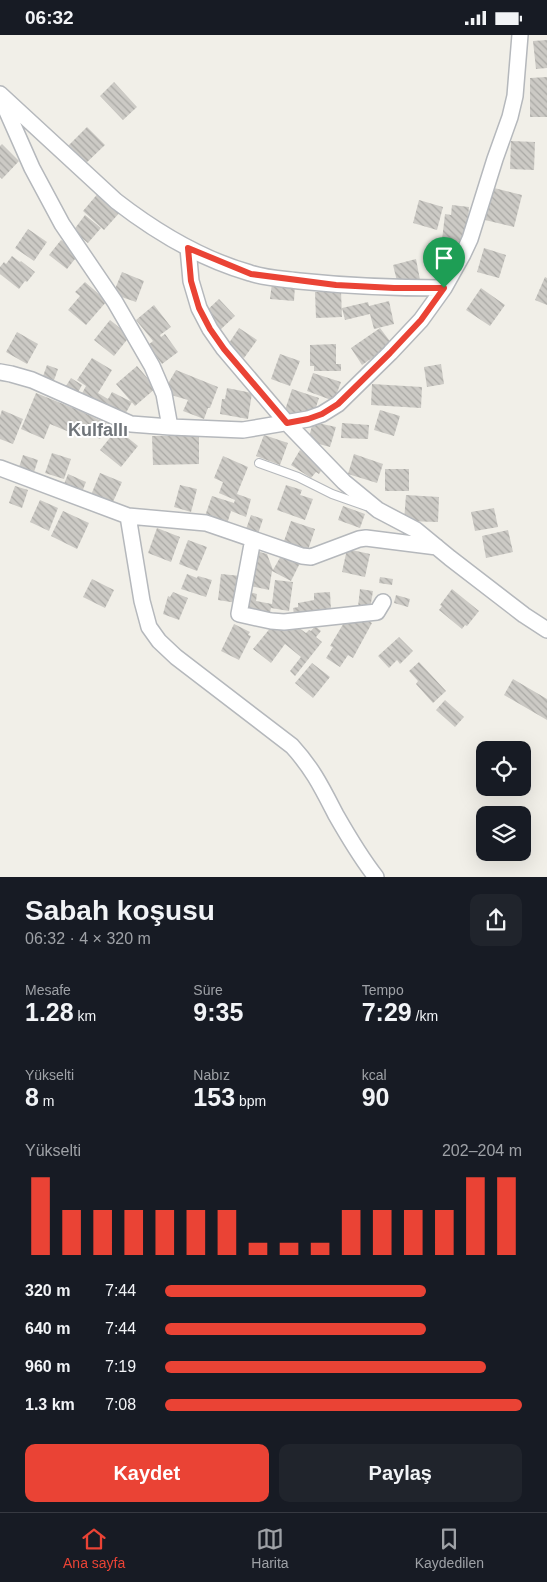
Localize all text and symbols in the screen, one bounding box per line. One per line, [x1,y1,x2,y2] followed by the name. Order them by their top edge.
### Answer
[25,7,74,28] text: 06:32
[423,237,465,288] pin
[430,244,458,272] icon: arrive
[68,420,128,440] district label: Kulfallı
[476,741,531,861] map controls
[476,741,531,796] button: locate
[476,806,531,861] button: layers
[470,894,522,946] button: share
[25,895,215,926] text: Sabah koşusu
[25,930,151,947] text: 06:32 · 4 × 320 m
[25,982,71,998] text: Mesafe
[193,982,223,998] text: Süre
[362,982,404,998] text: Tempo
[25,998,74,1026] text: 1.28
[193,998,243,1026] text: 9:35
[362,998,412,1026] text: 7:29
[74,1008,96,1024] text: km
[412,1008,438,1024] text: /km
[25,1067,74,1083] text: Yükselti
[193,1067,230,1083] text: Nabız
[362,1067,387,1083] text: kcal
[25,1083,39,1111] text: 8
[193,1083,235,1111] text: 153
[362,1083,389,1111] text: 90
[39,1093,54,1109] text: m
[235,1093,266,1109] text: bpm
[25,1142,81,1159] text: Yükselti
[442,1142,522,1159] text: 202–204 m
[25,1282,70,1299] text: 320 m
[105,1282,136,1299] text: 7:44
[25,1320,70,1337] text: 640 m
[105,1320,136,1337] text: 7:44
[25,1358,70,1375] text: 960 m
[105,1358,136,1375] text: 7:19
[25,1396,75,1413] text: 1.3 km
[105,1396,136,1413] text: 7:08
[25,1444,269,1502] button: Kaydet
[279,1444,522,1502] button: Paylaş
[63,1525,125,1571] tab: Ana sayfa
[251,1525,289,1571] tab: Harita
[415,1525,484,1571] tab: Kaydedilen

